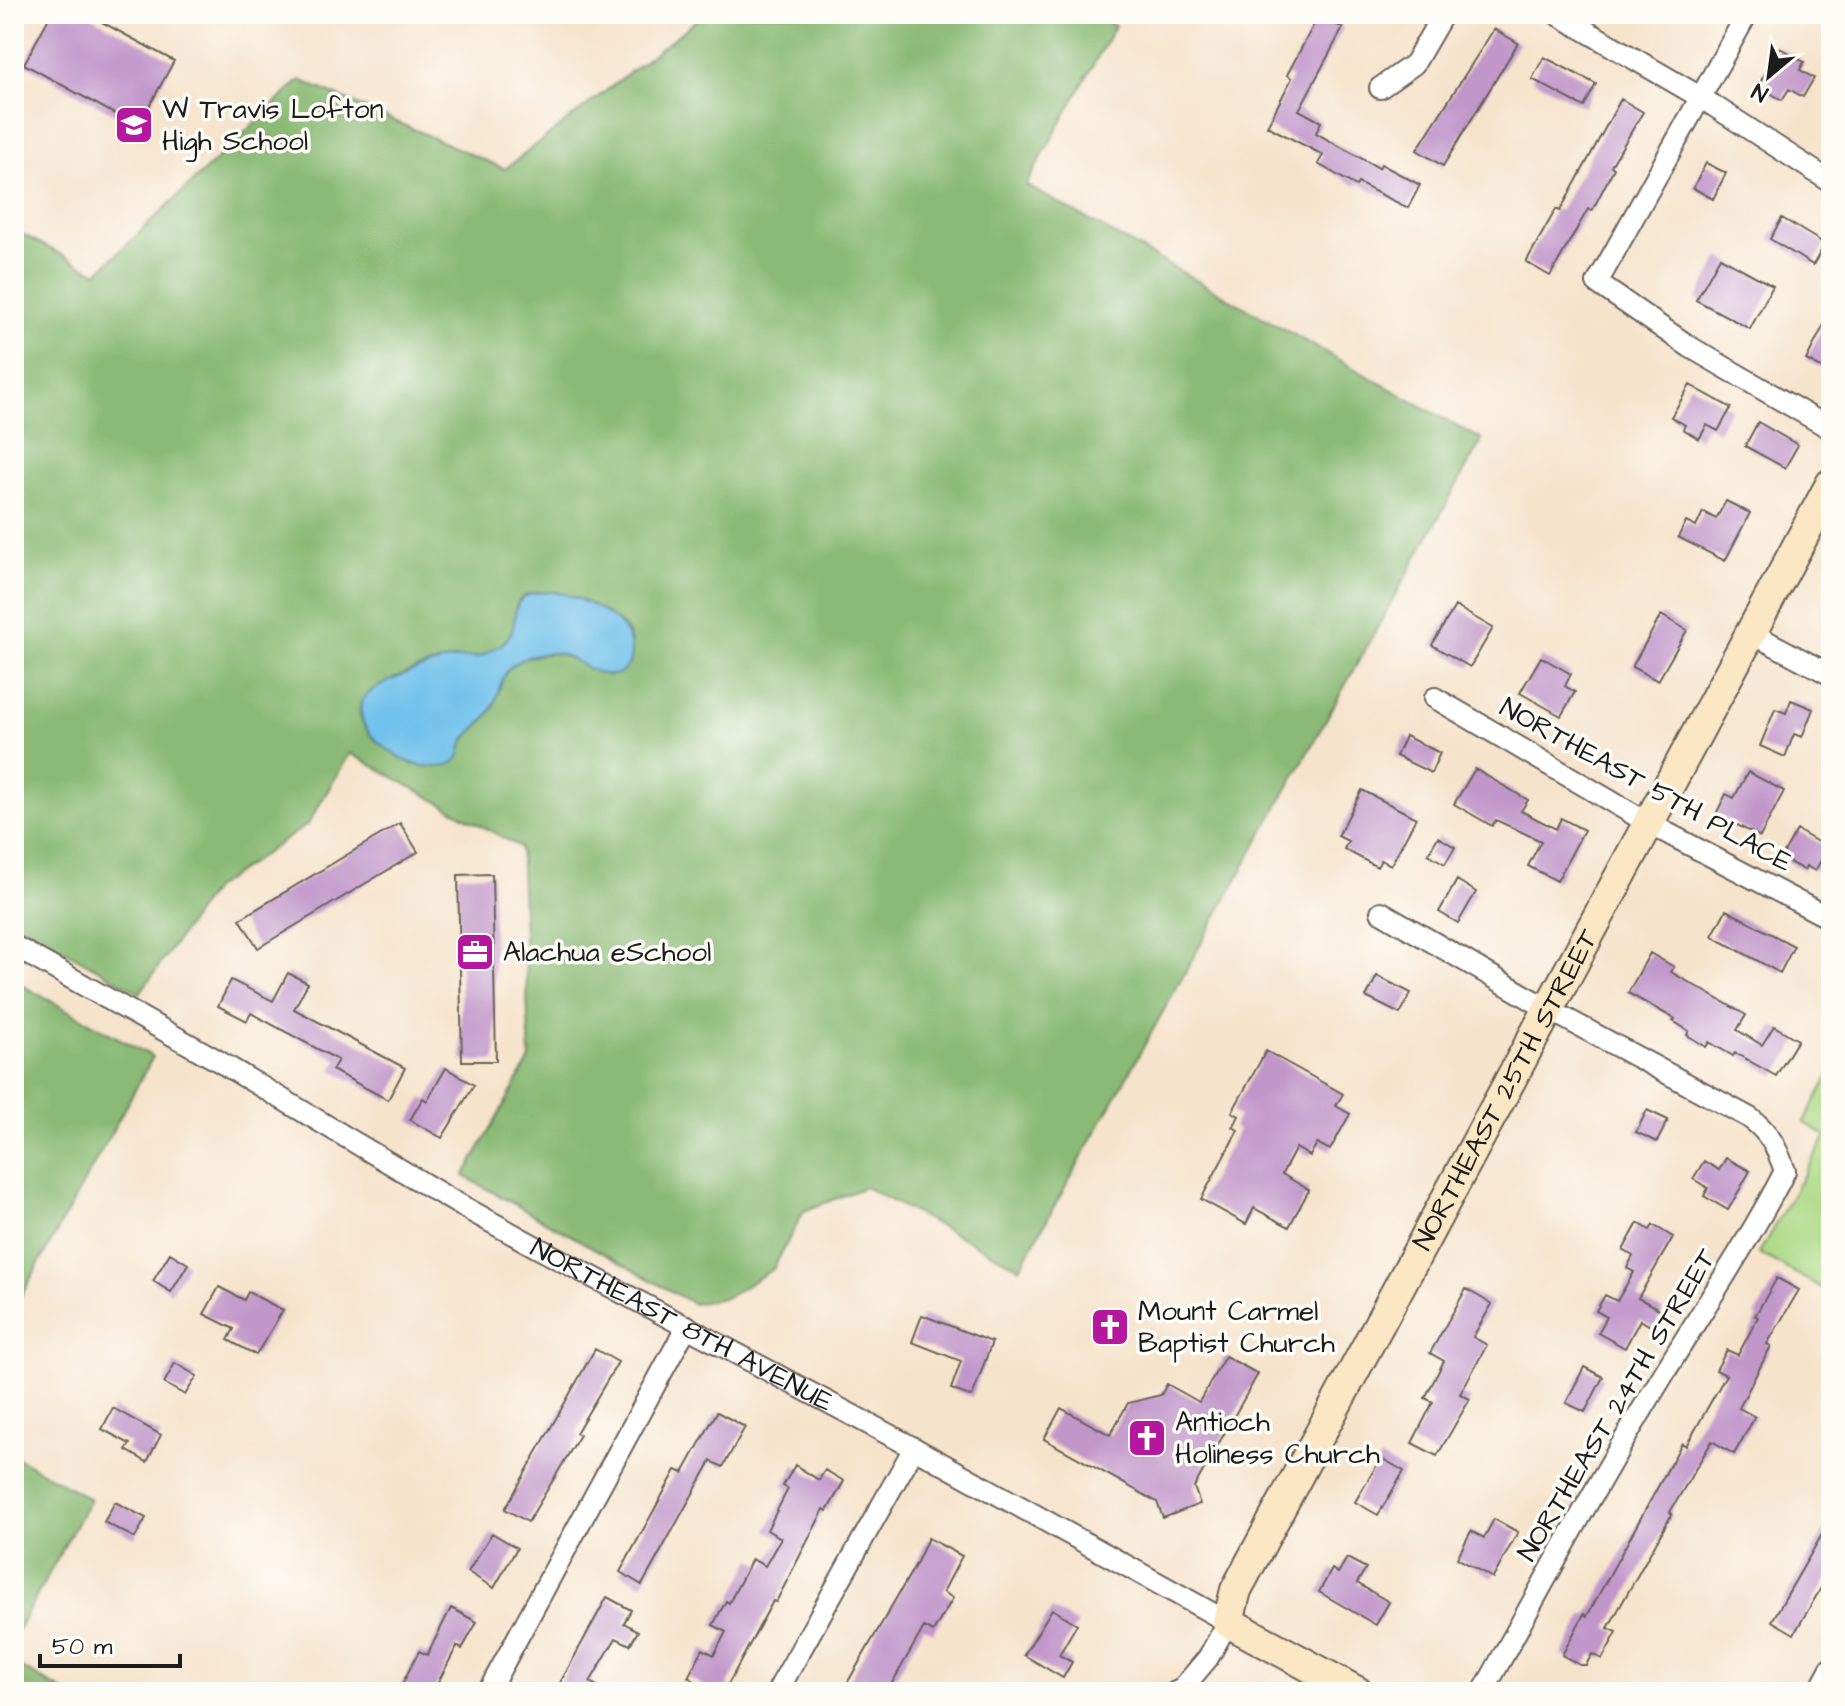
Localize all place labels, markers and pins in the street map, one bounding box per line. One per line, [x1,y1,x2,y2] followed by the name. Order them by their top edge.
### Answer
[162,90,384,162] place label: W Travis Lofton High School
[113,104,155,146] school or university icon: W Travis Lofton High School
[454,931,496,973] office icon: Alachua eSchool
[503,933,711,972] place label: Alachua eSchool
[1138,1292,1335,1363] place label: Mount Carmel Baptist Church
[1089,1306,1131,1348] church icon: Mount Carmel Baptist Church
[1175,1403,1380,1474] place label: Antioch Holiness Church
[1126,1417,1168,1459] church icon: Antioch Holiness Church

